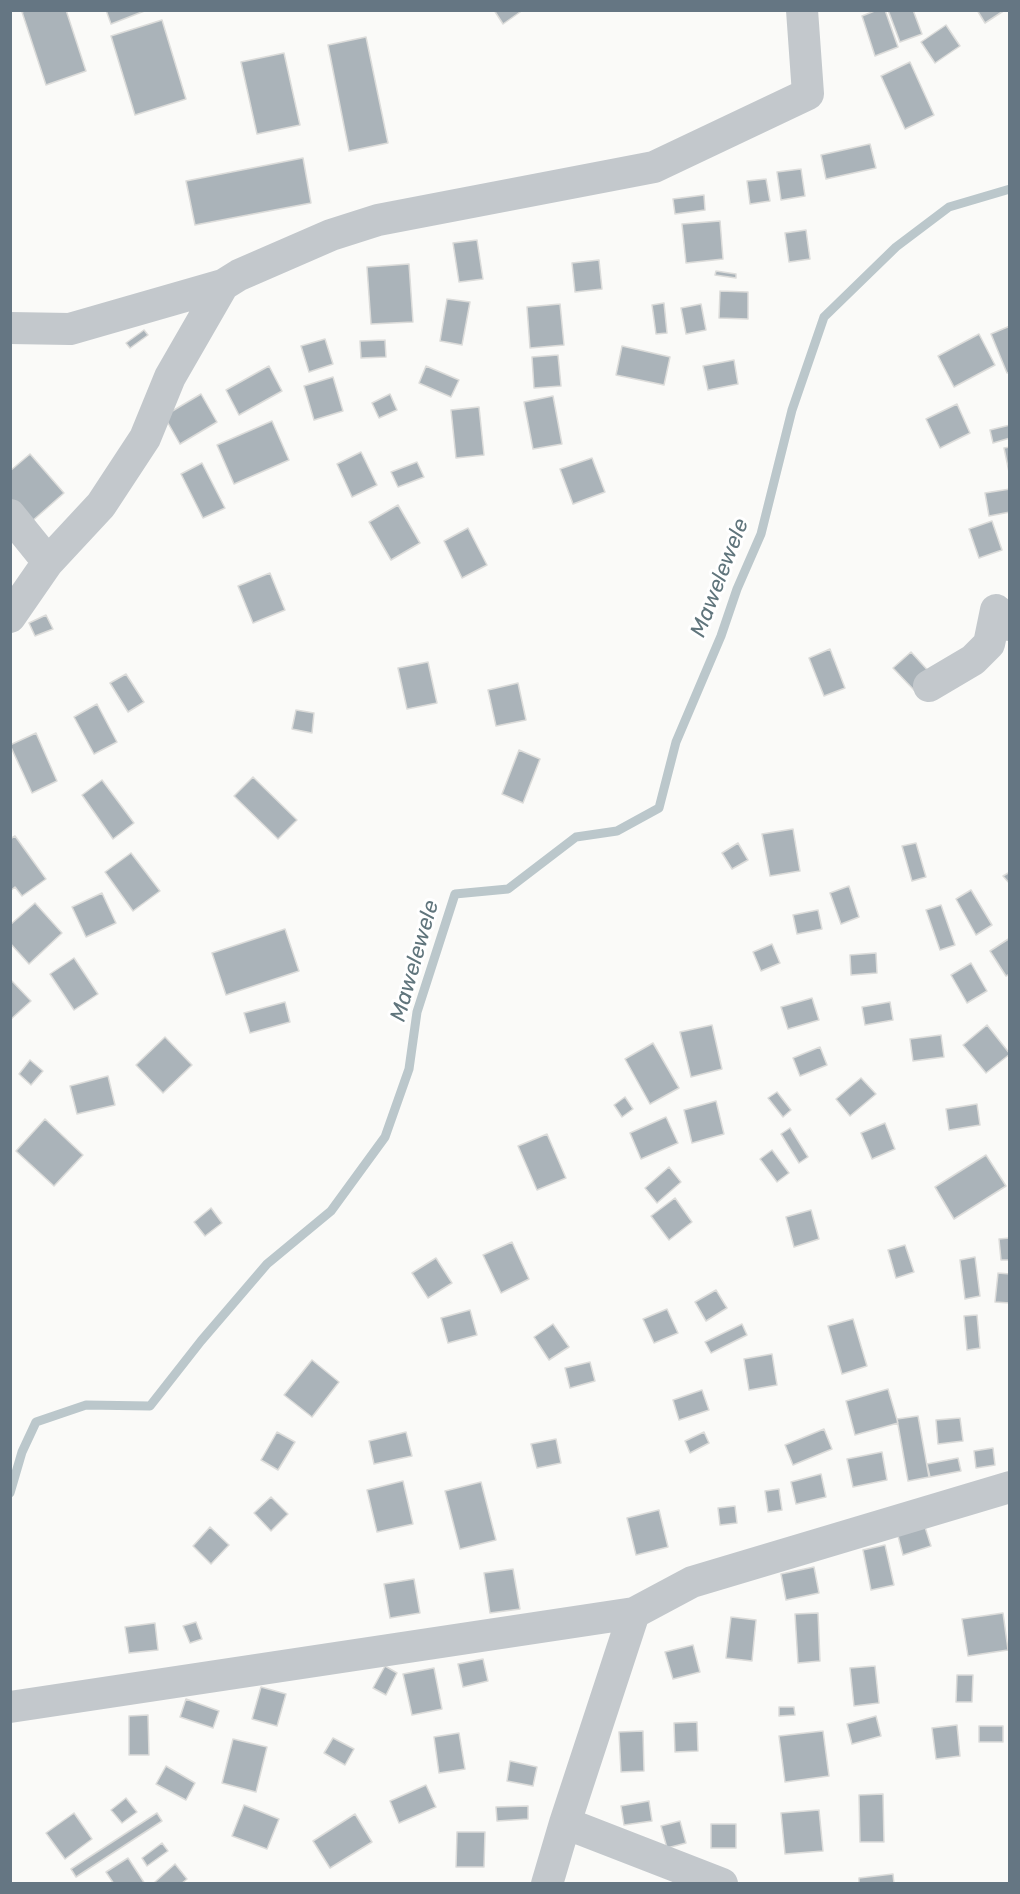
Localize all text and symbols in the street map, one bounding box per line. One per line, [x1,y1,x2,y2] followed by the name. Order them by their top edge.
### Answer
[685,515,755,641] water label: Mawelewele
[385,897,445,1025] water label: Mawelewele

